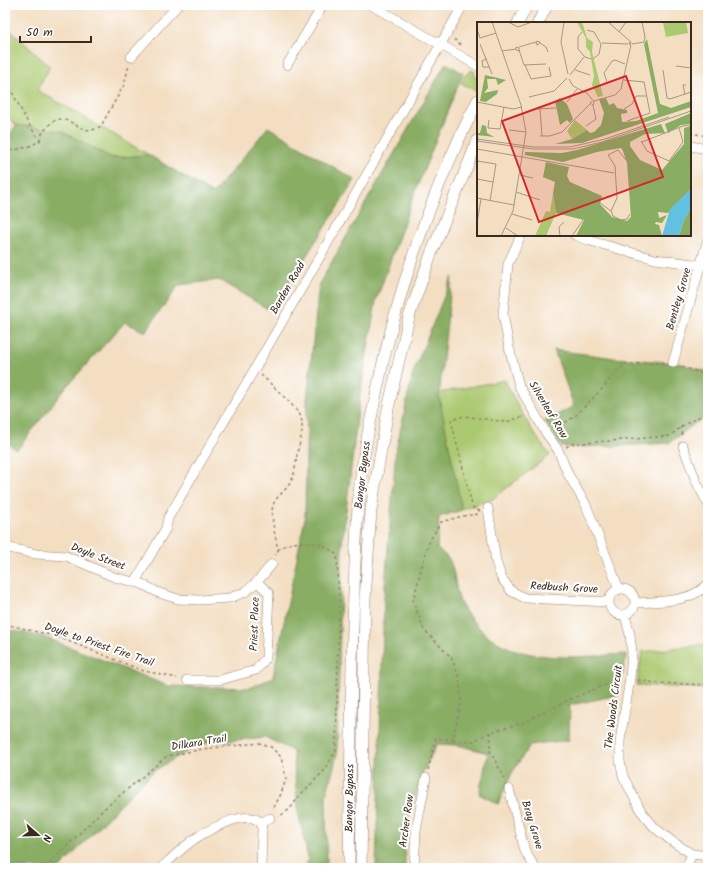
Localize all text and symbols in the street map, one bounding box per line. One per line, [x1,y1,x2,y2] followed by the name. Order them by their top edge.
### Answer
[20,18,91,44] scale bar
[477,22,691,236] inset map
[26,23,53,42] text: 50 m
[266,258,311,318] street label: Barden Road
[661,266,697,332] street label: Bentley Grove
[524,378,573,443] street label: Silverleaf Row
[350,440,376,510] street label: Bangor Bypass
[68,538,129,576] street label: Doyle Street
[530,577,598,599] street label: Redbush Grove
[245,597,265,651] street label: Priest Place
[42,618,157,672] street label: Doyle to Priest Fire Trail
[600,663,628,750] street label: The Woods Circuit
[170,730,228,756] street label: Dilkara Trail
[340,763,360,832] street label: Bangor Bypass
[394,793,420,848] street label: Archer Row
[516,798,548,852] street label: Bray Grove
[18,815,58,855] north arrow
[37,832,56,844] text: N

